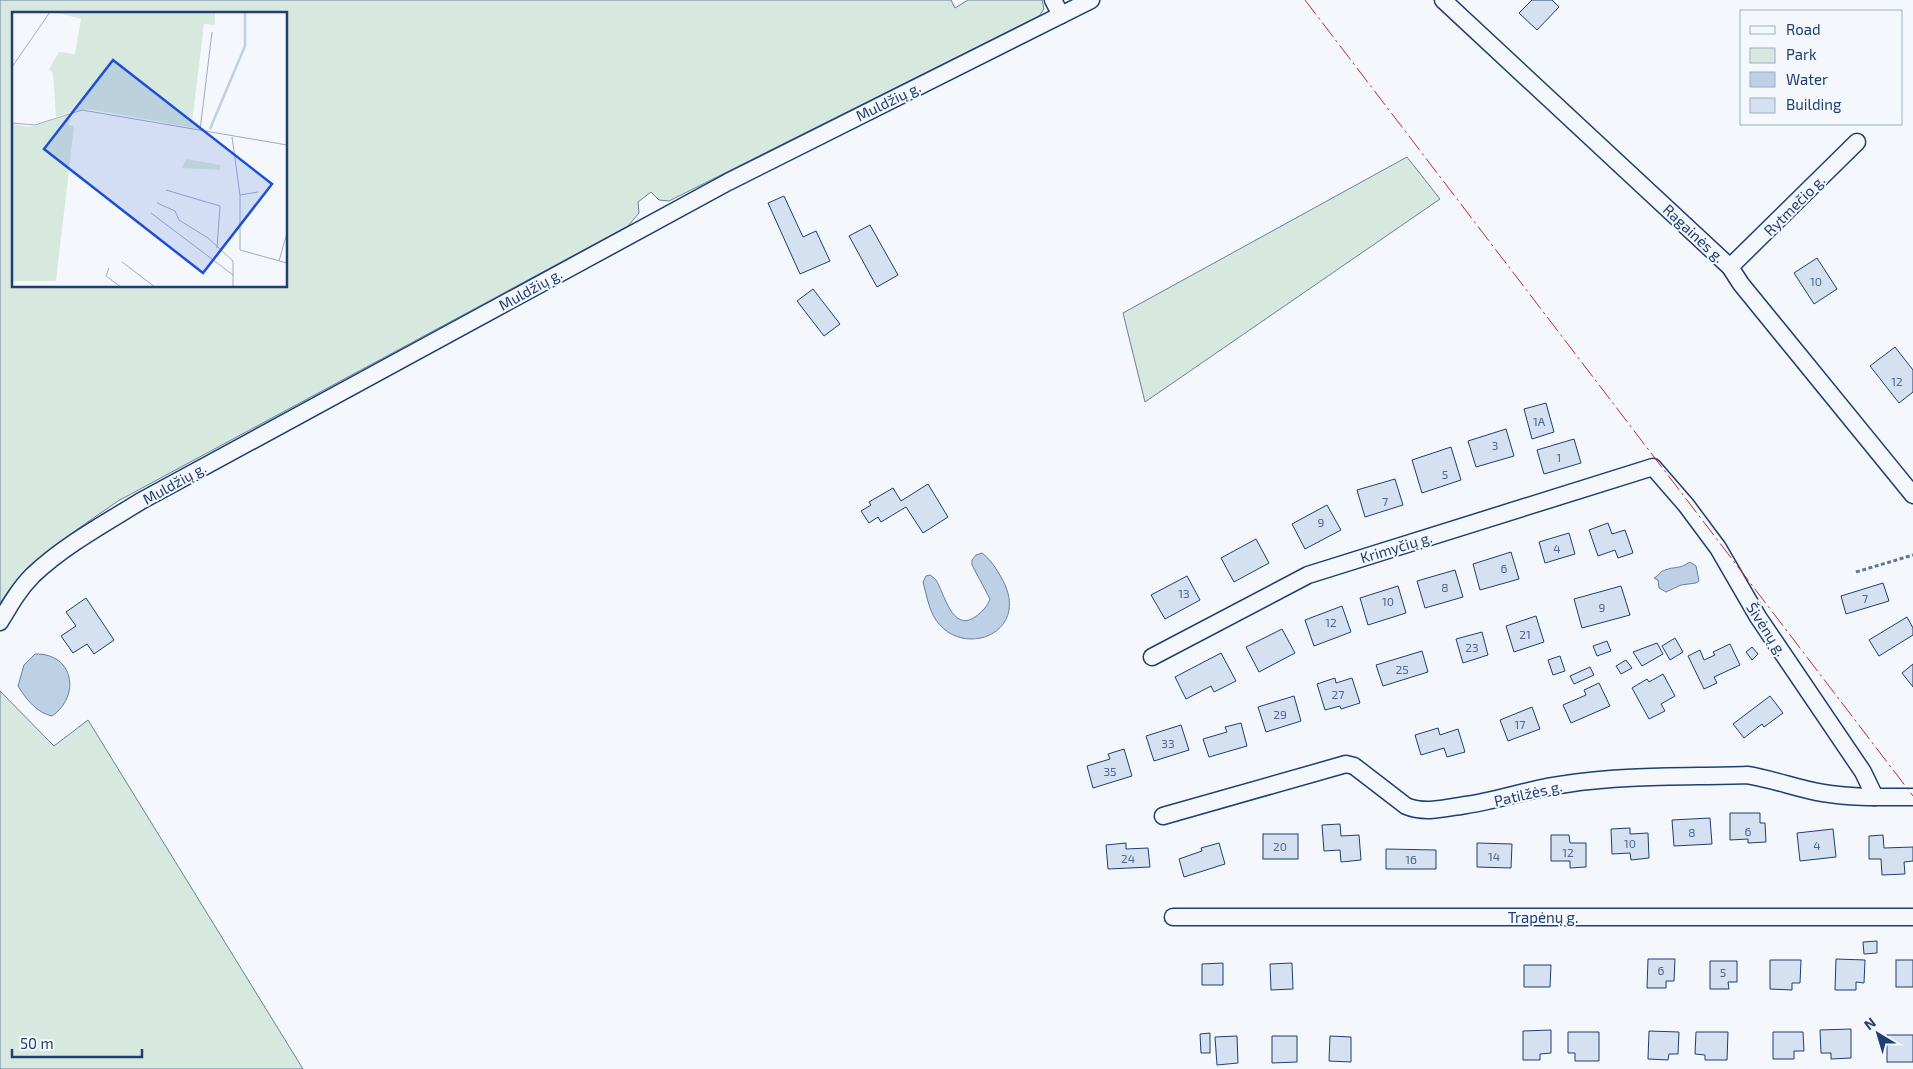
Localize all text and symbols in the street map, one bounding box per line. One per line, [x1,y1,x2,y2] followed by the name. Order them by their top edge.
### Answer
[1740,10,1903,125] legend
[12,12,288,288] inset map
[1786,20,1821,38] text: Road
[1786,45,1817,63] text: Park
[1786,70,1828,88] text: Water
[853,78,923,124] street label: Muldžių g.
[1786,95,1842,113] text: Building
[1760,171,1828,239] street label: Rytmečio g.
[1660,200,1728,266] street label: Ragainės g.
[495,264,565,314] street label: Muldžių g.
[1810,274,1822,288] house number: 10
[1891,374,1903,388] house number: 12
[1533,414,1546,428] house number: 1A
[1492,438,1498,452] house number: 3
[1557,450,1561,464] house number: 1
[139,458,209,508] street label: Muldžių g.
[1442,467,1448,481] house number: 5
[1382,494,1388,508] house number: 7
[1318,515,1325,529] house number: 9
[1358,528,1434,566] street label: Krimyčių g.
[1553,541,1561,555] house number: 4
[1501,561,1508,575] house number: 6
[1441,580,1449,594] house number: 8
[1178,586,1190,600] house number: 13
[1862,591,1868,605] house number: 7
[1382,594,1394,608] house number: 10
[1743,599,1791,659] street label: Šivėnų g.
[1599,600,1606,614] house number: 9
[1325,615,1337,629] house number: 12
[1519,627,1531,641] house number: 21
[1465,640,1479,654] house number: 23
[1395,662,1409,676] house number: 25
[1332,687,1344,701] house number: 27
[1273,707,1287,721] house number: 29
[1515,717,1525,731] house number: 17
[1161,736,1175,750] house number: 33
[1103,764,1117,778] house number: 35
[1492,776,1564,810] street label: Patilžės g.
[1745,824,1752,838] house number: 6
[1688,825,1696,839] house number: 8
[1624,836,1636,850] house number: 10
[1813,838,1821,852] house number: 4
[1273,839,1287,853] house number: 20
[1562,845,1574,859] house number: 12
[1488,849,1500,863] house number: 14
[1121,851,1135,865] house number: 24
[1405,852,1417,866] house number: 16
[1508,908,1578,926] street label: Trapėnų g.
[1658,963,1665,977] house number: 6
[1720,965,1726,979] house number: 5
[1853,1009,1903,1059] north arrow
[1860,1014,1879,1033] text: N
[12,1026,142,1058] scale bar
[20,1034,54,1052] text: 50 m

